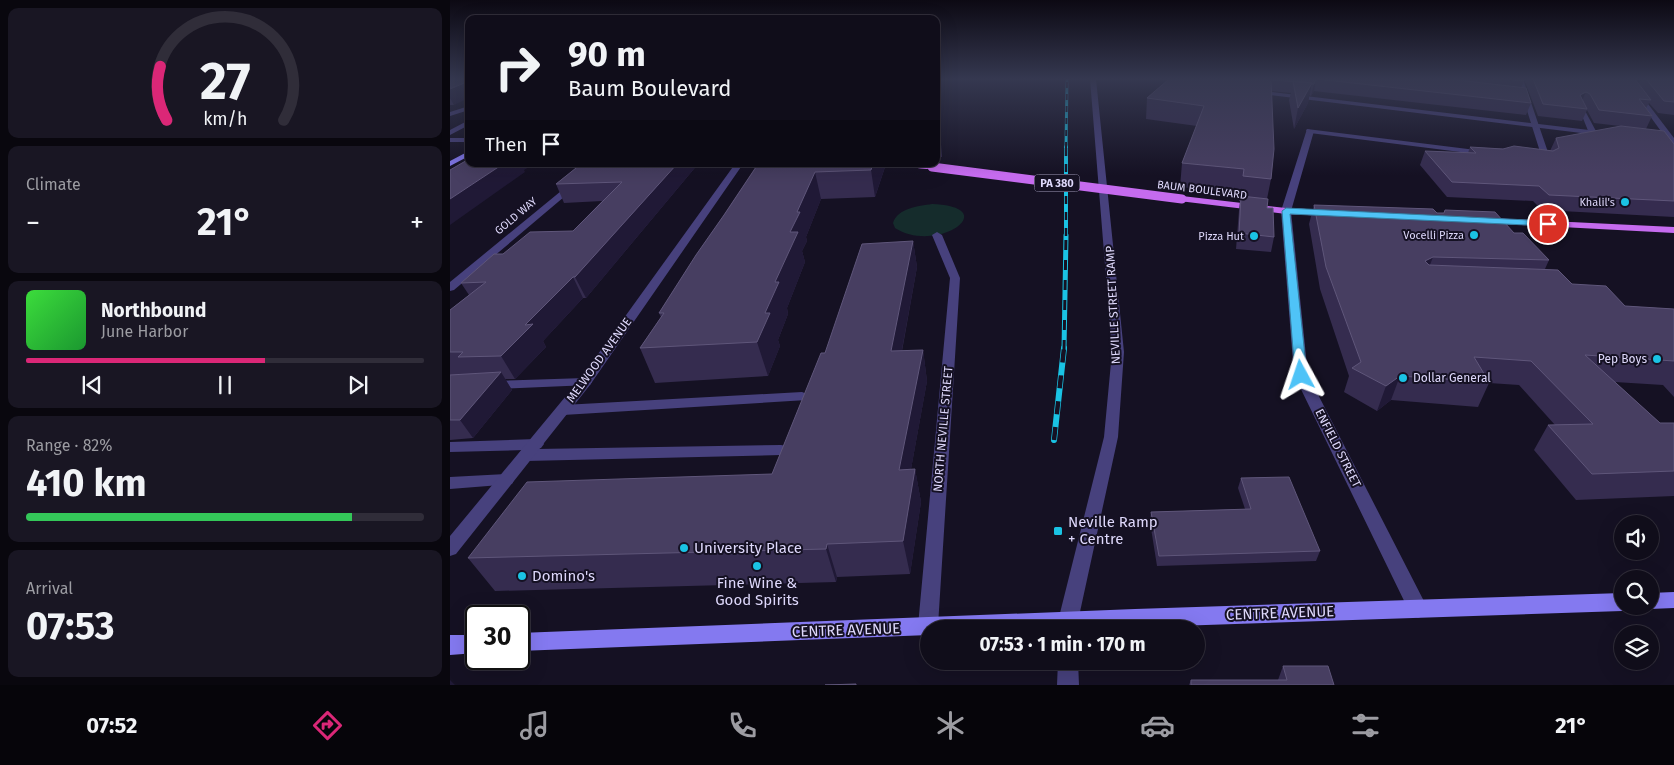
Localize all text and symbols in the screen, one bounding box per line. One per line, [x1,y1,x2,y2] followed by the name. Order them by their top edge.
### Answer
[568,33,646,75] text: 90 m
[485,35,550,100] icon: right
[200,50,250,113] text: 27
[568,75,732,102] text: Baum Boulevard
[203,108,247,130] text: km/h
[537,130,565,158] icon: arrive
[485,133,527,156] text: Then
[1034,174,1080,192] road number: PA 380
[26,175,81,194] text: Climate
[1156,178,1248,202] street label: BAUM BOULEVARD
[492,195,540,237] street label: GOLD WAY
[1579,196,1615,209] place label: Khalil's
[1619,196,1631,208] marker: Khalil's
[197,199,253,245] text: 21°
[1527,203,1569,245] pin
[26,206,40,239] text: −
[410,206,424,239] text: +
[1534,210,1562,238] icon: arrive
[1403,229,1464,242] place label: Vocelli Pizza
[1468,229,1480,241] marker: Vocelli Pizza
[1198,230,1244,243] place label: Pizza Hut
[1248,230,1260,242] marker: Pizza Hut
[1103,245,1123,365] street label: NEVILLE STREET RAMP
[101,299,206,322] text: Northbound
[564,315,634,405] street label: MELWOOD AVENUE
[101,322,188,341] text: June Harbor
[1274,348,1326,400] position arrow
[1598,352,1647,366] place label: Pep Boys
[1651,353,1663,365] marker: Pep Boys
[931,365,956,492] street label: NORTH NEVILLE STREET
[78,371,106,399] icon: previous
[211,371,239,399] icon: pause
[344,371,372,399] icon: next
[1413,371,1491,385] place label: Dollar General
[1397,372,1409,384] marker: Dollar General
[1312,406,1364,490] street label: ENFIELD STREET
[26,436,113,455] text: Range · 82%
[26,460,147,506] text: 410 km
[1068,513,1158,548] place label: Neville Ramp + Centre
[1614,515,1659,670] map controls
[1614,515,1659,560] button: sound
[1052,525,1064,537] marker: Neville Ramp + Centre
[694,539,802,557] place label: University Place
[678,542,690,554] marker: University Place
[751,560,763,572] marker: Fine Wine & Good Spirits
[532,567,595,585] place label: Domino's
[516,570,528,582] marker: Domino's
[1614,570,1659,615] button: search
[715,574,799,609] place label: Fine Wine & Good Spirits
[26,579,73,598] text: Arrival
[1225,602,1335,624] street label: CENTRE AVENUE
[26,603,114,649] text: 07:53
[465,605,530,670] speed limit sign: 30
[791,619,901,641] street label: CENTRE AVENUE
[1614,625,1659,670] button: layers
[979,633,1146,656] text: 07:53 · 1 min · 170 m
[310,708,345,743] icon: directions
[517,708,552,743] icon: music
[725,708,760,743] icon: phone
[933,708,968,743] icon: climate
[1140,708,1175,743] icon: car
[1348,708,1383,743] icon: filters
[86,712,137,739] text: 07:52
[1555,712,1588,739] text: 21°

